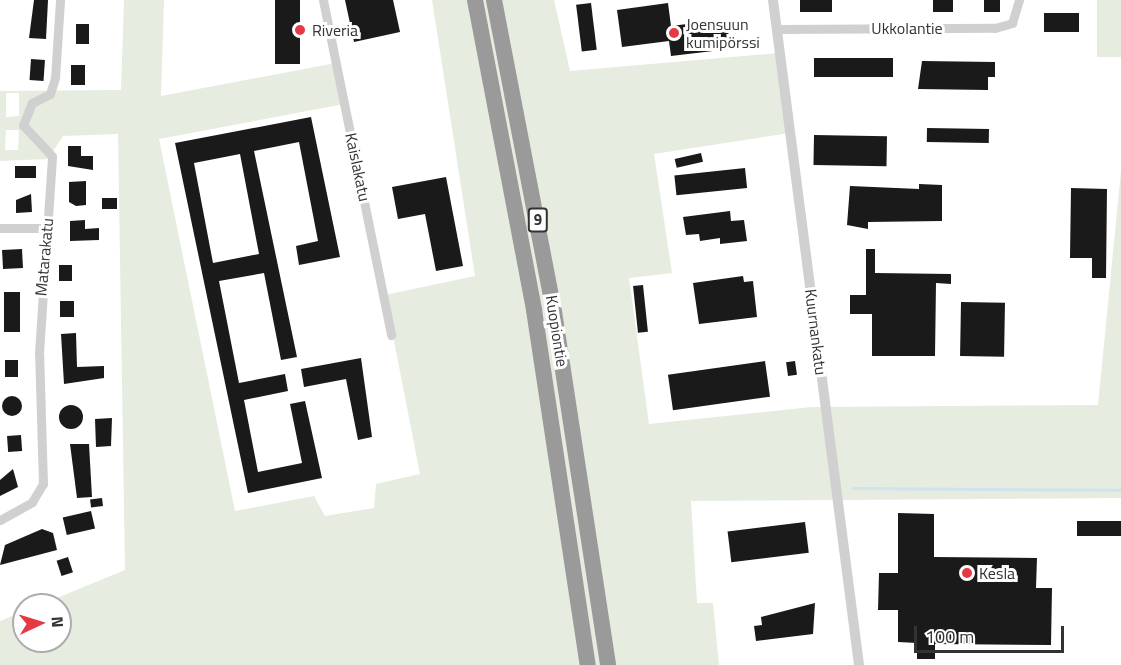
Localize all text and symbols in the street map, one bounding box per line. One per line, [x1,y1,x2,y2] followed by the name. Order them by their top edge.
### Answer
[686,14,760,52] place label: Joensuun kumipörssi
[871,18,943,38] street label: Ukkolantie
[312,20,358,40] place label: Riveria
[293,23,307,37] marker: Riveria
[667,26,681,40] marker: Joensuun kumipörssi
[341,131,375,203] street label: Kaislakatu
[528,208,548,232] road number: 9
[31,217,57,297] street label: Matarakatu
[801,288,831,376] street label: Kuurnankatu
[542,294,572,368] street label: Kuopiontie
[979,563,1015,583] place label: Kesla
[960,566,974,580] marker: Kesla
[12,593,72,653] north arrow
[917,614,1067,652] scale bar
[46,616,70,628] text: N
[925,623,974,650] text: 100 m

